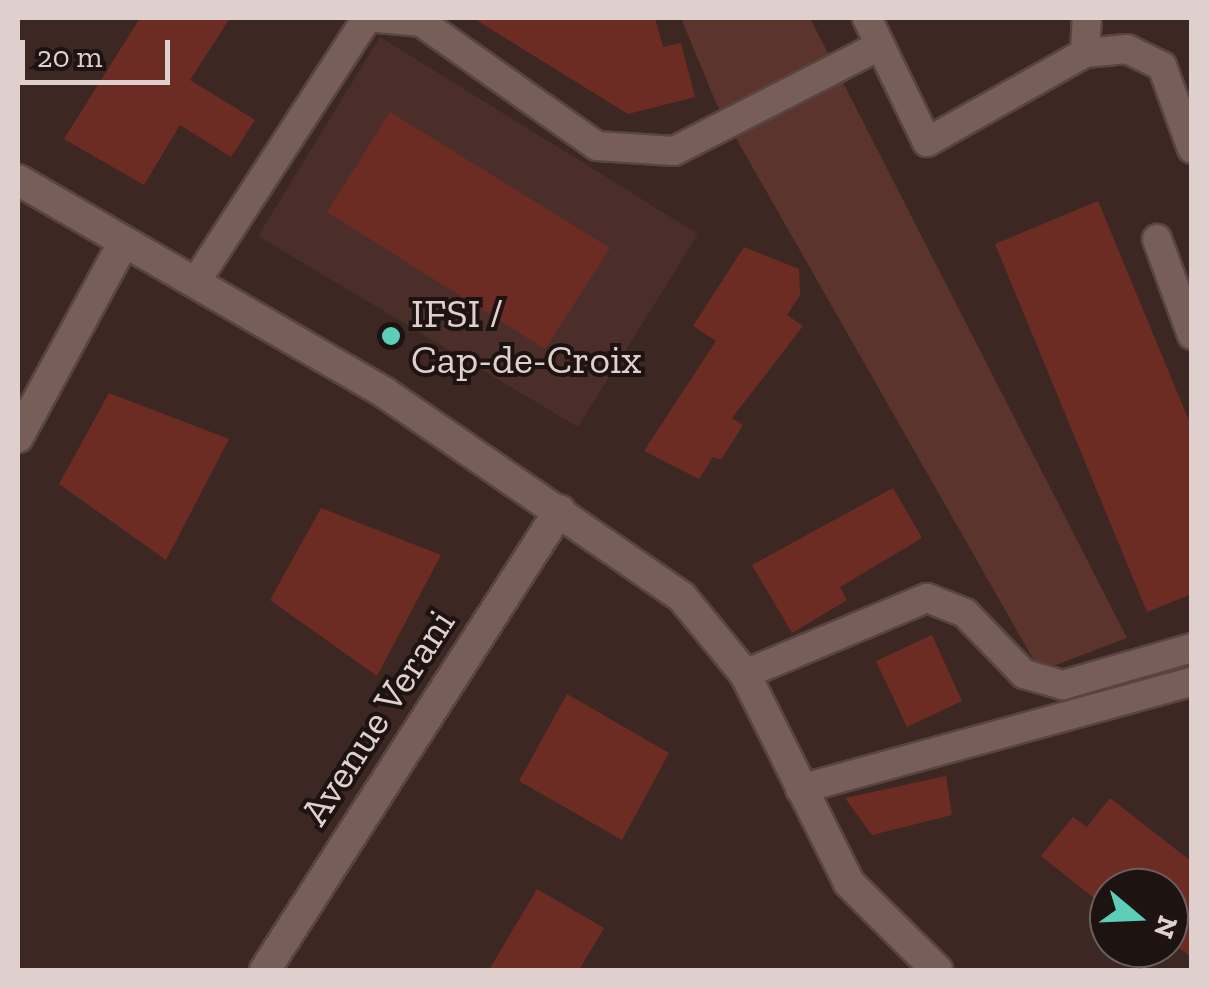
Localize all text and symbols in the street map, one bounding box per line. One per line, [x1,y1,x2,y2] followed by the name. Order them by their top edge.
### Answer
[25,20,175,82] scale bar
[37,39,102,75] text: 20 m
[411,289,642,383] place label: IFSI / Cap-de-Croix
[380,325,402,347] marker: IFSI / Cap-de-Croix
[289,600,465,834] street label: Avenue Verani
[1089,868,1189,968] north arrow
[1147,912,1185,943] text: N

